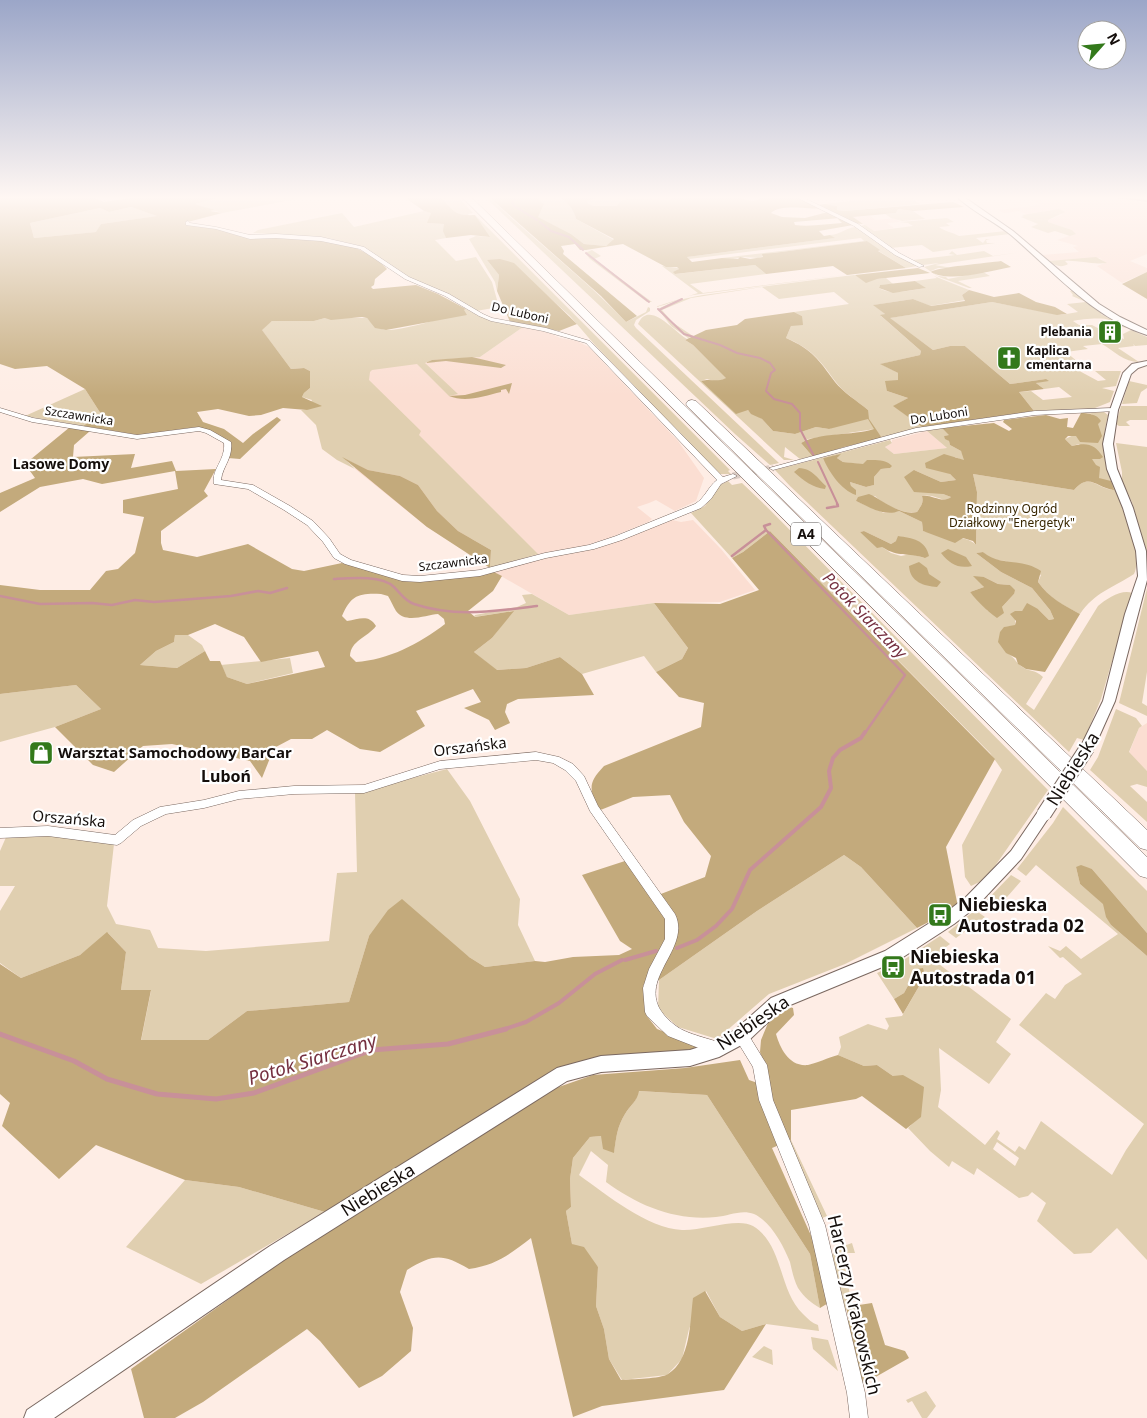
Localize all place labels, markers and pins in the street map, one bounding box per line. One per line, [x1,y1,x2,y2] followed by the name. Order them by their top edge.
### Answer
[1097,319,1123,345] building icon: Plebania
[1040,323,1092,340] place label: Plebania
[1026,342,1092,373] place label: Kaplica cmentarna
[996,345,1022,371] church icon: Kaplica cmentarna
[28,740,54,766] shop icon: Warsztat Samochodowy BarCar
[58,742,292,762] place label: Warsztat Samochodowy BarCar
[958,892,1084,937] place label: Niebieska Autostrada 02
[927,902,953,928] bus stop icon: Niebieska Autostrada 02
[910,944,1036,989] place label: Niebieska Autostrada 01
[880,954,906,980] bus stop icon: Niebieska Autostrada 01

